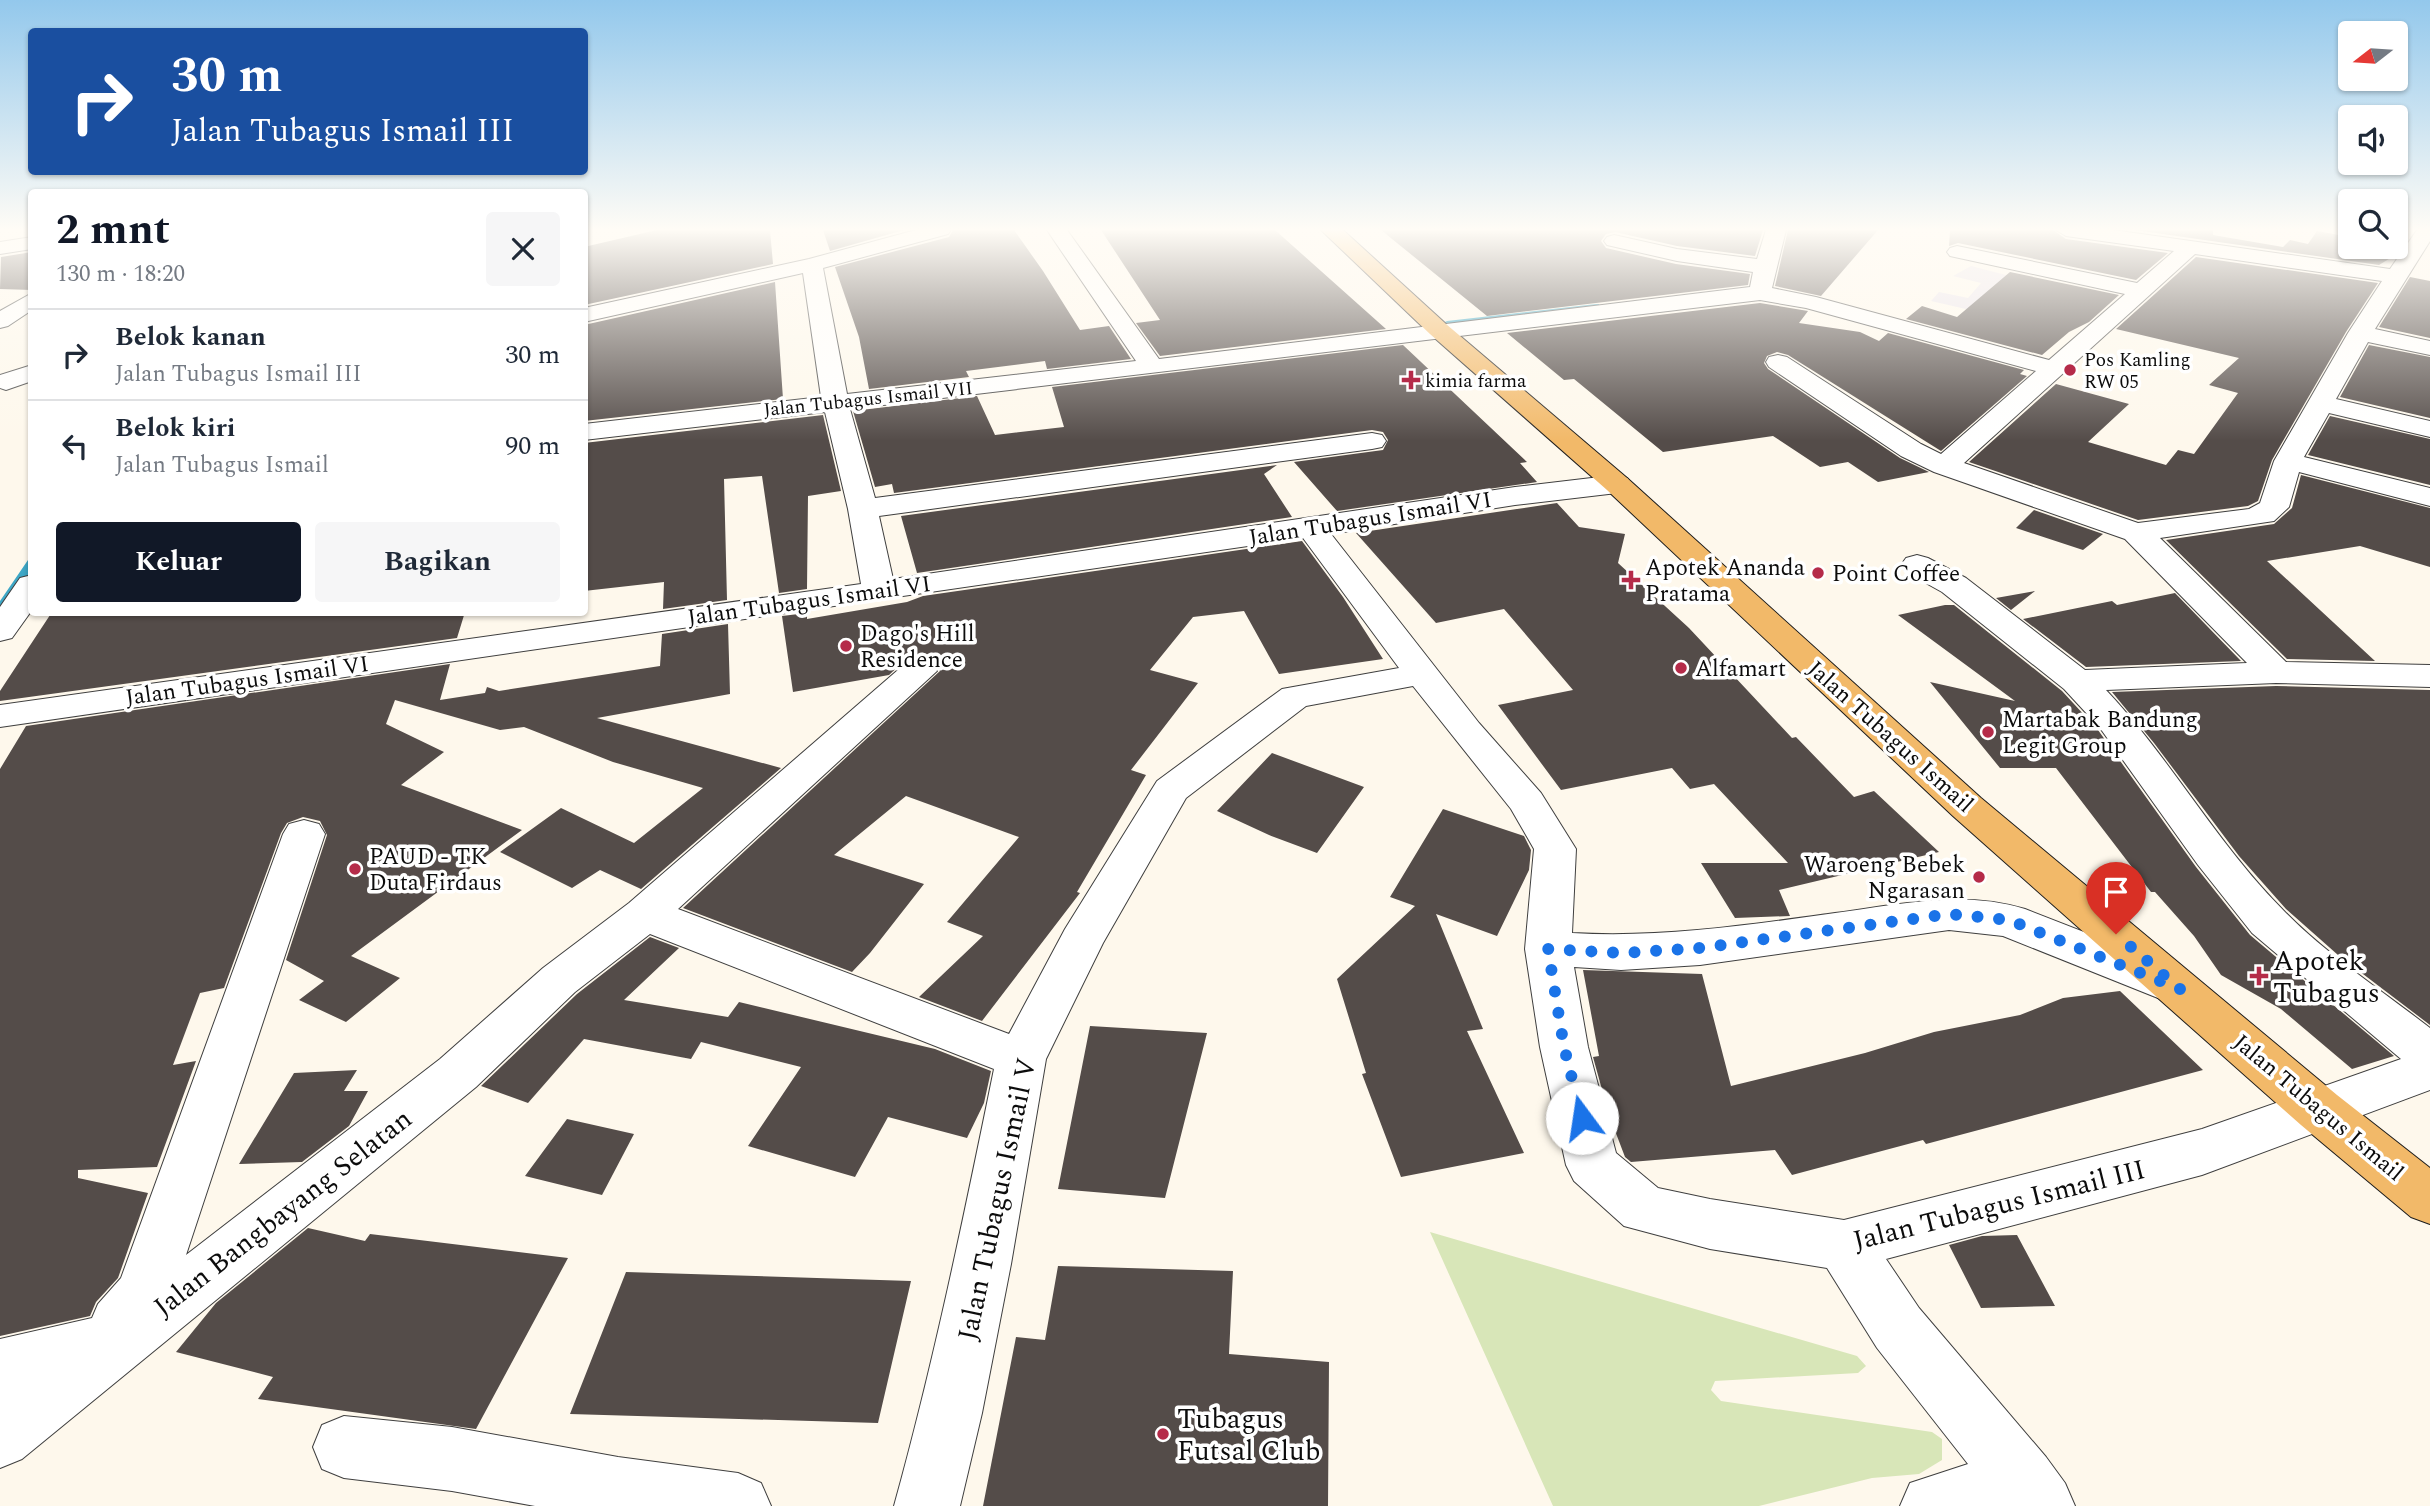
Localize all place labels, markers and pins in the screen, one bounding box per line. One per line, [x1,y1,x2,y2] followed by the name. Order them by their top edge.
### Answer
[2084,346,2191,397] place label: Pos Kamling RW 05
[2062,362,2078,378] marker: Pos Kamling RW 05
[1425,367,1527,396] place label: kimia farma
[1403,372,1419,388] marker: kimia farma
[1645,551,1805,612] place label: Apotek Ananda Pratama
[1832,557,1960,592] place label: Point Coffee
[1810,565,1826,581] marker: Point Coffee
[1623,572,1639,588] marker: Apotek Ananda Pratama
[860,617,975,678] place label: Dago's Hill Residence
[838,638,854,654] marker: Dago's Hill Residence
[1695,652,1786,687] place label: Alfamart
[1673,660,1689,676] marker: Alfamart
[2002,703,2198,764] place label: Martabak Bandung Legit Group
[1980,724,1996,740] marker: Martabak Bandung Legit Group
[369,840,502,901] place label: PAUD - TK Duta Firdaus
[1804,848,1965,909] place label: Waroeng Bebek Ngarasan
[347,861,363,877] marker: PAUD - TK Duta Firdaus
[2086,862,2146,934] pin
[1971,869,1987,885] marker: Waroeng Bebek Ngarasan
[2273,940,2380,1015] place label: Apotek Tubagus
[2251,968,2267,984] marker: Apotek Tubagus
[1177,1398,1320,1473] place label: Tubagus Futsal Club
[1155,1426,1171,1442] marker: Tubagus Futsal Club

